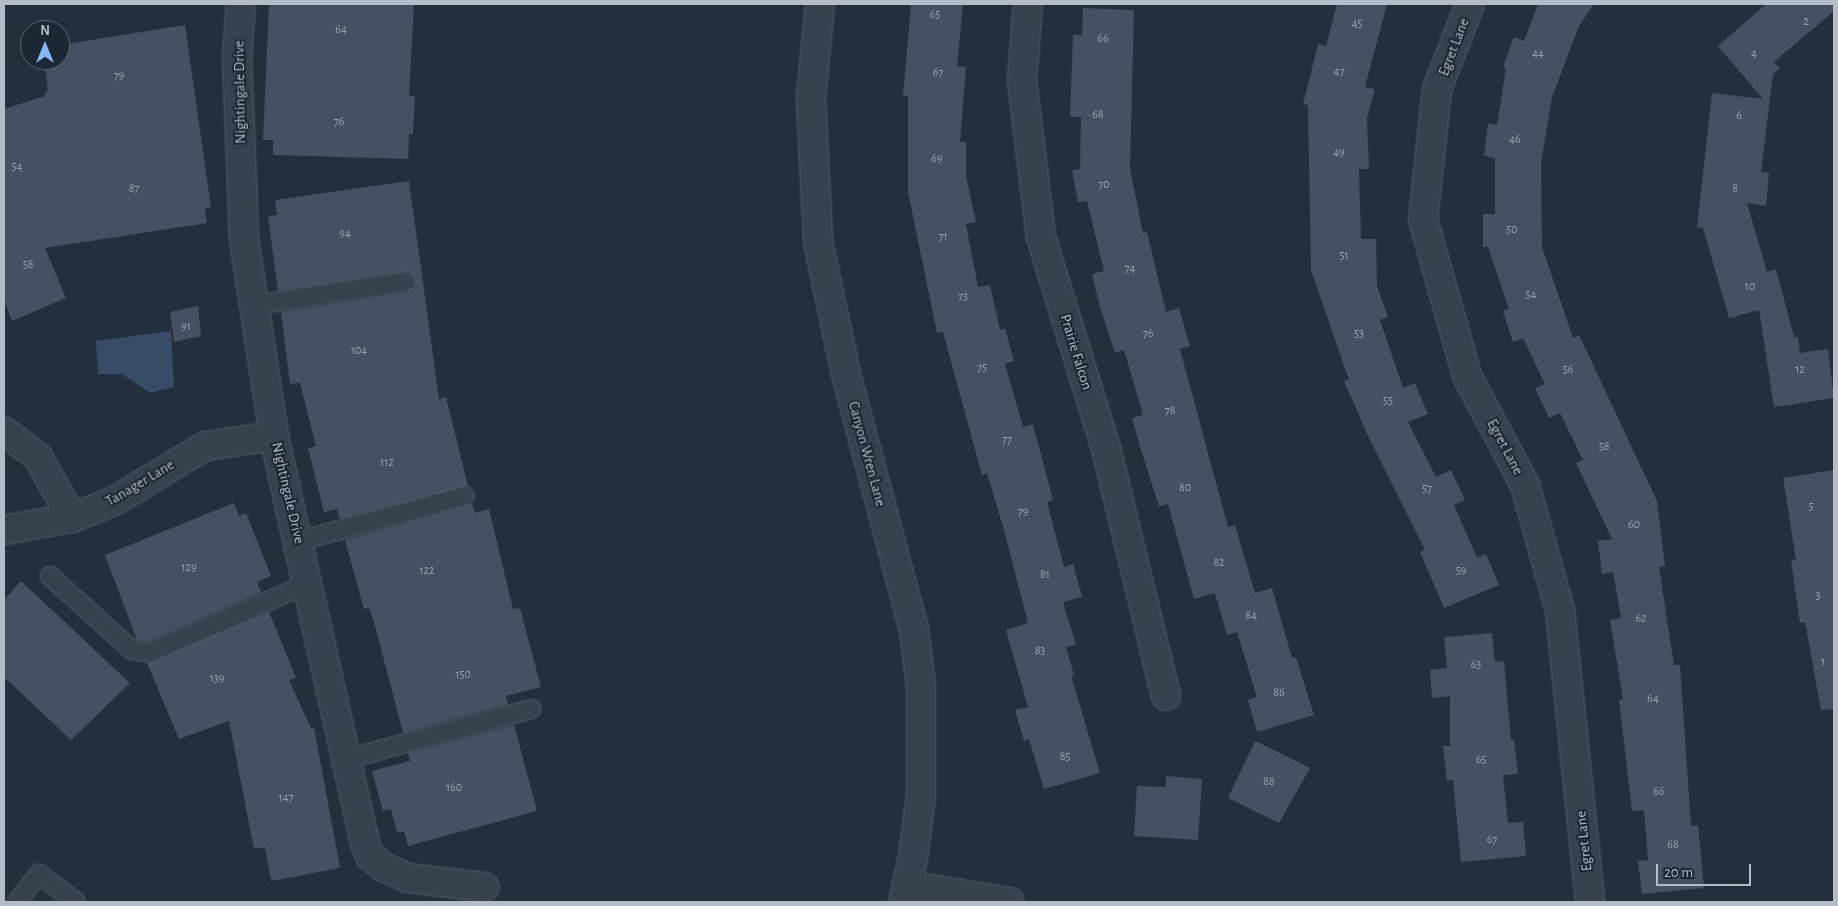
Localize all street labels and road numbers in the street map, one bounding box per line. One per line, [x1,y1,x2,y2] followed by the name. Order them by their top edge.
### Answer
[1435,15,1473,79] street label: Egret Lane
[230,40,250,144] street label: Nightingale Drive
[1056,312,1096,392] street label: Prairie Falcon
[844,400,890,508] street label: Canyon Wren Lane
[1483,416,1527,478] street label: Egret Lane
[268,441,308,545] street label: Nightingale Drive
[102,455,178,511] street label: Tanager Lane
[1572,810,1596,872] street label: Egret Lane

